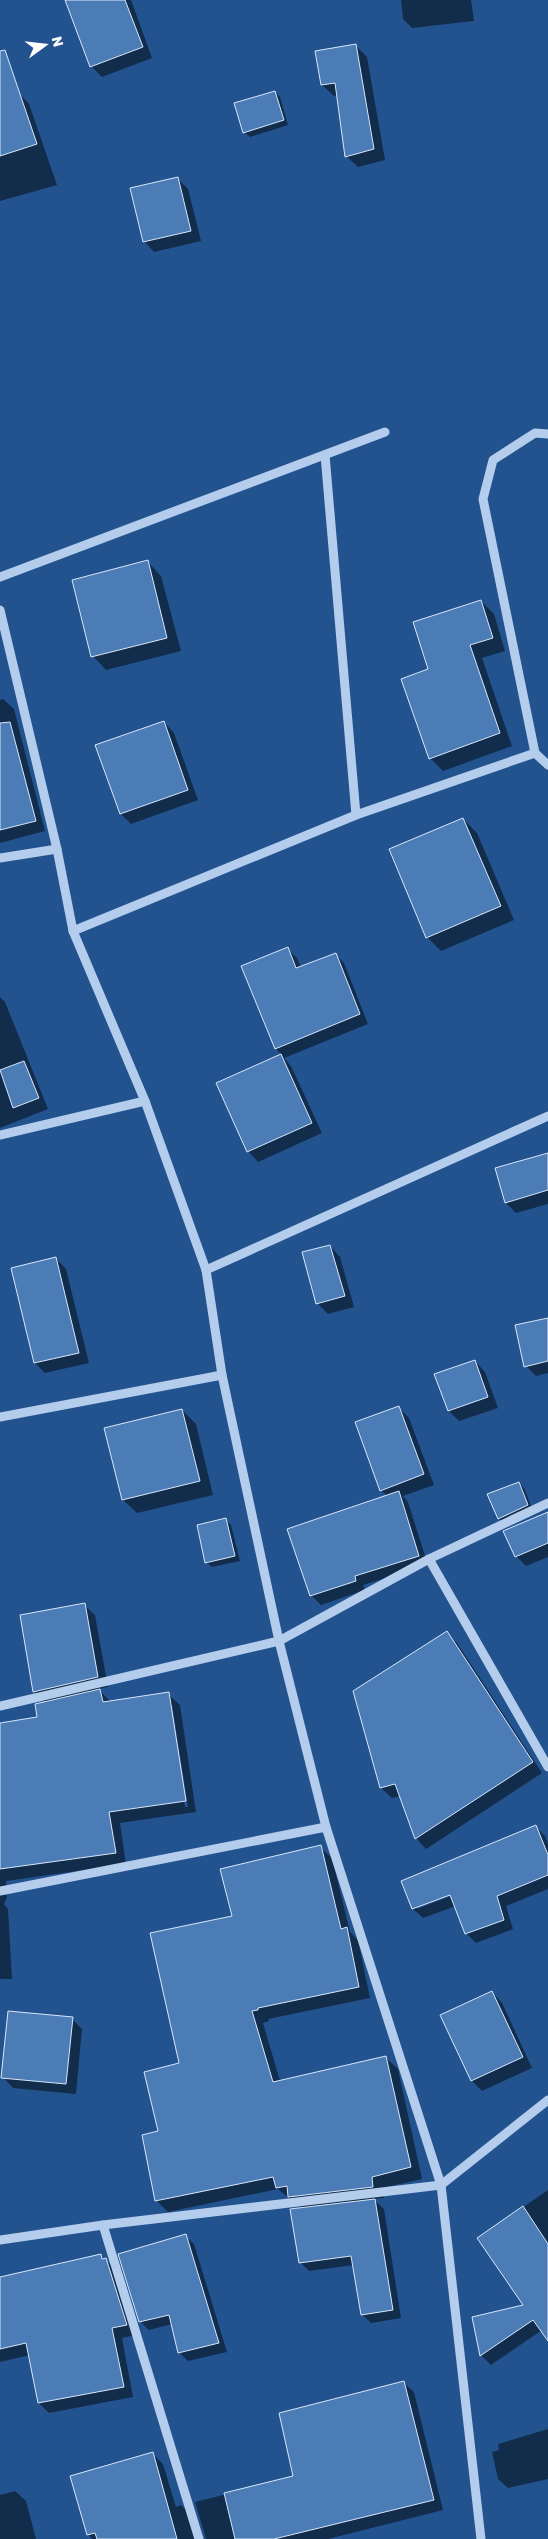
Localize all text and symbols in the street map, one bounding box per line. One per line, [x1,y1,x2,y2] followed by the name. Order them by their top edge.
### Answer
[20,20,70,70] north arrow
[48,35,67,49] text: N

